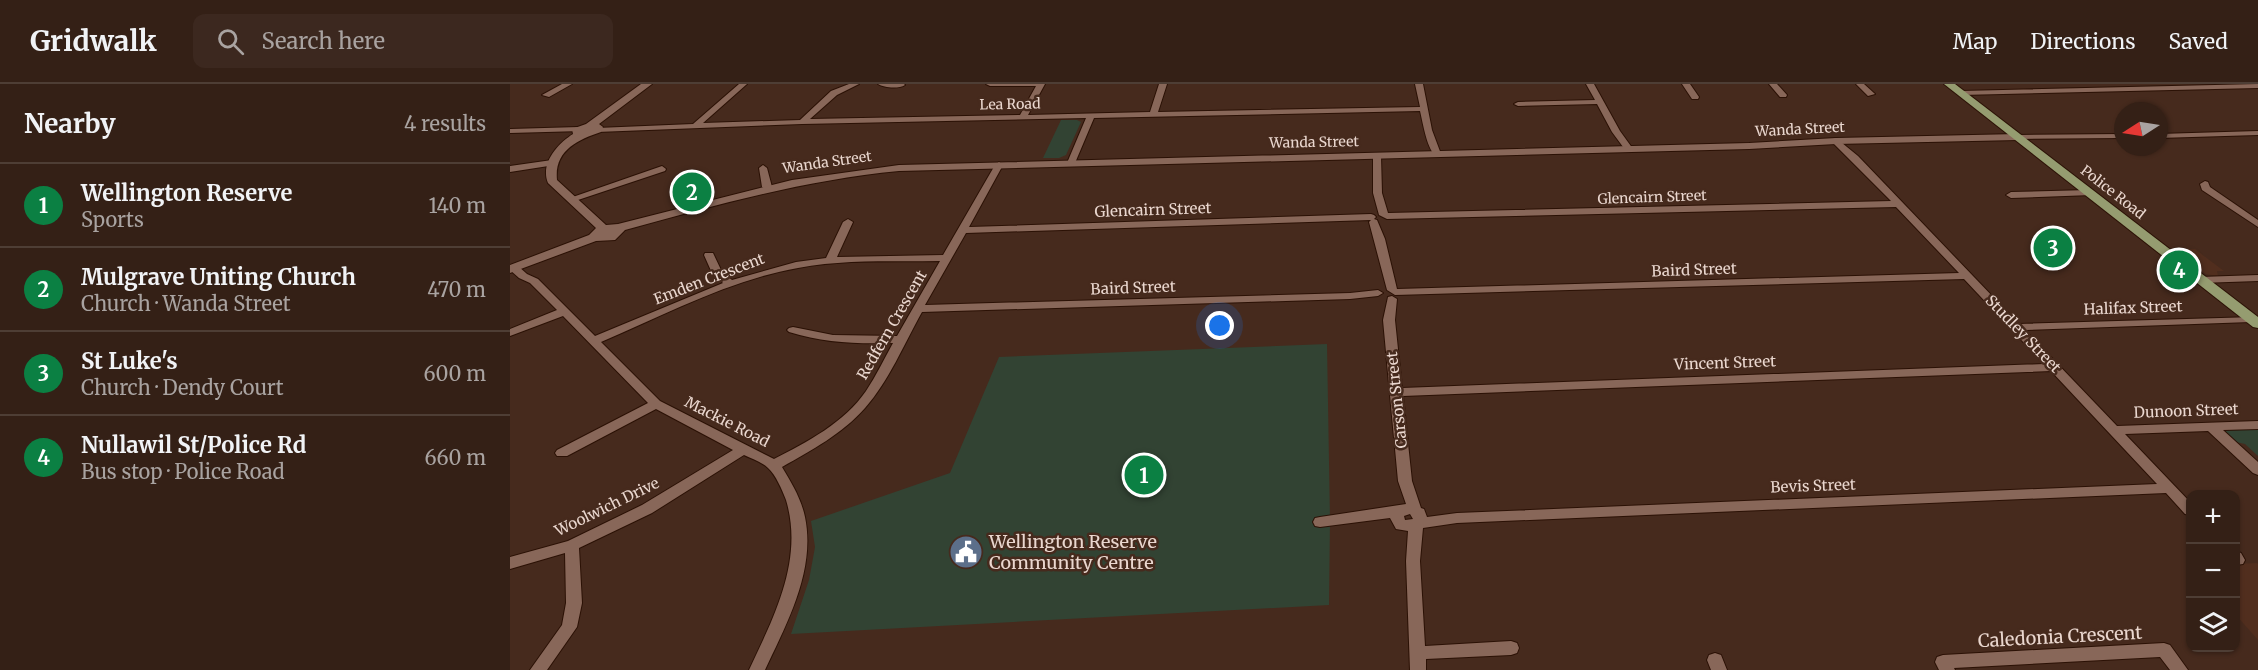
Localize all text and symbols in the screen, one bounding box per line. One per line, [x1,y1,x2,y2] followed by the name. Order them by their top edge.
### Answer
[193,14,613,68] search box
[30,23,157,59] text: Gridwalk
[214,25,247,58] icon: search
[262,27,385,55] text: Search here
[1953,28,1997,55] text: Map
[2030,28,2135,55] text: Directions
[2168,28,2228,55] text: Saved
[979,94,1041,114] street label: Lea Road
[2114,102,2168,156] north arrow
[24,107,116,140] text: Nearby
[404,111,486,136] text: 4 results
[1754,118,1846,140] street label: Wanda Street
[1268,132,1359,152] street label: Wanda Street
[780,147,873,177] street label: Wanda Street
[2077,161,2149,223] street label: Police Road
[672,170,711,214] pin: 2
[81,179,292,207] text: Wellington Reserve
[1597,186,1707,208] street label: Glencairn Street
[39,193,48,218] text: 1
[429,193,486,218] text: 140 m
[1094,198,1212,221] street label: Glencairn Street
[81,207,144,232] text: Sports
[2034,226,2072,270] pin: 3
[2160,248,2198,292] pin: 4
[651,249,767,308] street label: Emden Crescent
[1651,259,1737,280] street label: Baird Street
[81,263,356,291] text: Mulgrave Uniting Church
[853,267,931,383] street label: Redfern Crescent
[38,277,49,302] text: 2
[427,277,486,302] text: 470 m
[1090,277,1176,298] street label: Baird Street
[81,291,290,316] text: Church · Wanda Street
[1982,291,2065,377] street label: Studley Street
[2083,296,2183,319] street label: Halifax Street
[1205,311,1234,340] your location
[81,347,178,375] text: St Luke's
[1382,351,1411,449] street label: Carson Street
[1673,351,1776,374] street label: Vincent Street
[38,361,49,386] text: 3
[423,361,486,386] text: 600 m
[81,375,284,400] text: Church · Dendy Court
[682,392,773,451] street label: Mackie Road
[2133,399,2239,422] street label: Dunoon Street
[81,431,306,459] text: Nullawil St/Police Rd
[37,445,50,470] text: 4
[424,445,486,470] text: 660 m
[1124,452,1164,498] pin: 1
[81,459,285,484] text: Bus stop · Police Road
[551,473,662,540] street label: Woolwich Drive
[1770,475,1856,496] street label: Bevis Street
[2186,490,2240,652] map controls
[2186,490,2240,544] button: +
[988,530,1157,574] place label: Wellington Reserve Community Centre
[948,534,984,570] public building icon: Wellington Reserve Community Centre
[2186,544,2240,598] button: −
[2186,598,2240,652] button: layers
[1977,621,2143,652] street label: Caledonia Crescent

